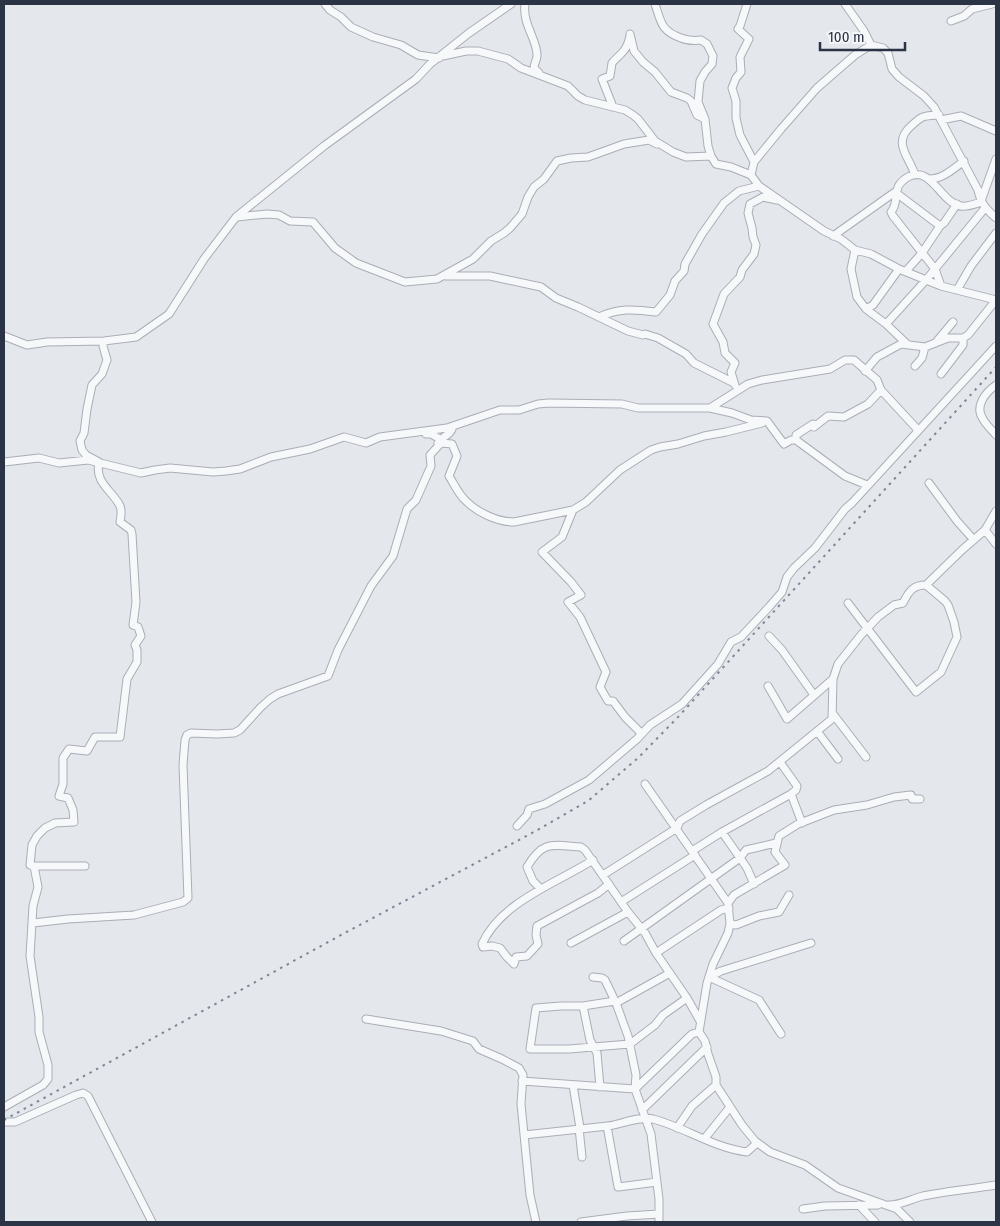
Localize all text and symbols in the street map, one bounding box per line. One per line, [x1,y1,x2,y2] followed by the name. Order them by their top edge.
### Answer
[820,20,905,52] scale bar
[828,28,865,46] text: 100 m

